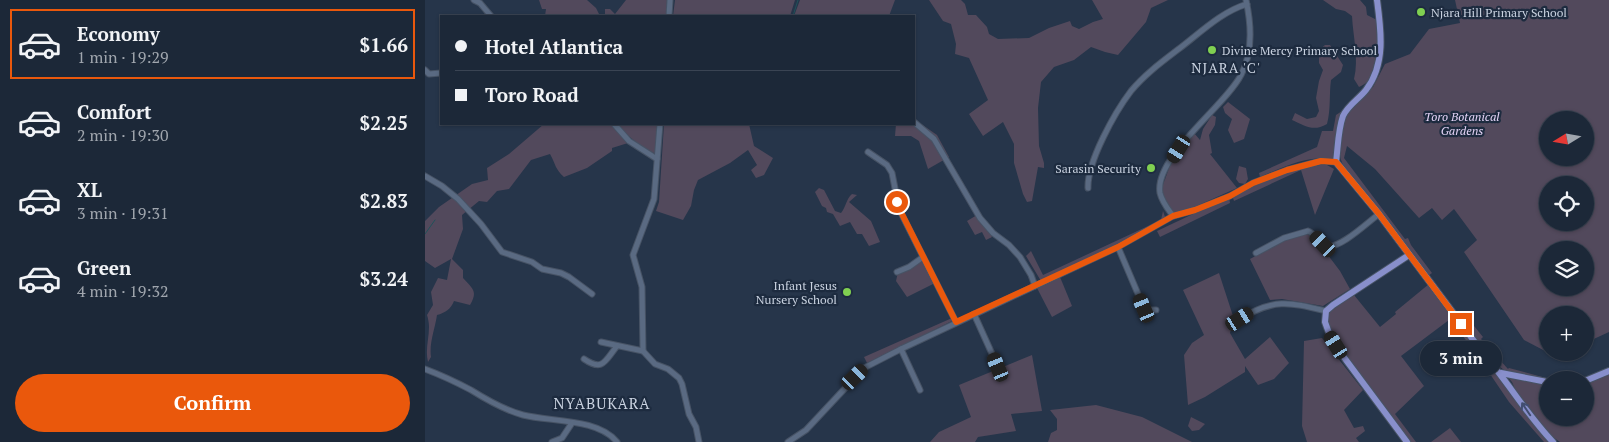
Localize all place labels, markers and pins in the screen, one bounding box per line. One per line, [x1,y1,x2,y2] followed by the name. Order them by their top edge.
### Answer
[1431,5,1567,20] place label: Njara Hill Primary School
[1415,6,1427,18] marker: Njara Hill Primary School
[1222,43,1377,58] place label: Divine Mercy Primary School
[1206,44,1218,56] marker: Divine Mercy Primary School
[1055,161,1142,176] place label: Sarasin Security
[1145,162,1157,174] marker: Sarasin Security
[756,278,837,307] place label: Infant Jesus Nursery School
[841,286,853,298] marker: Infant Jesus Nursery School

